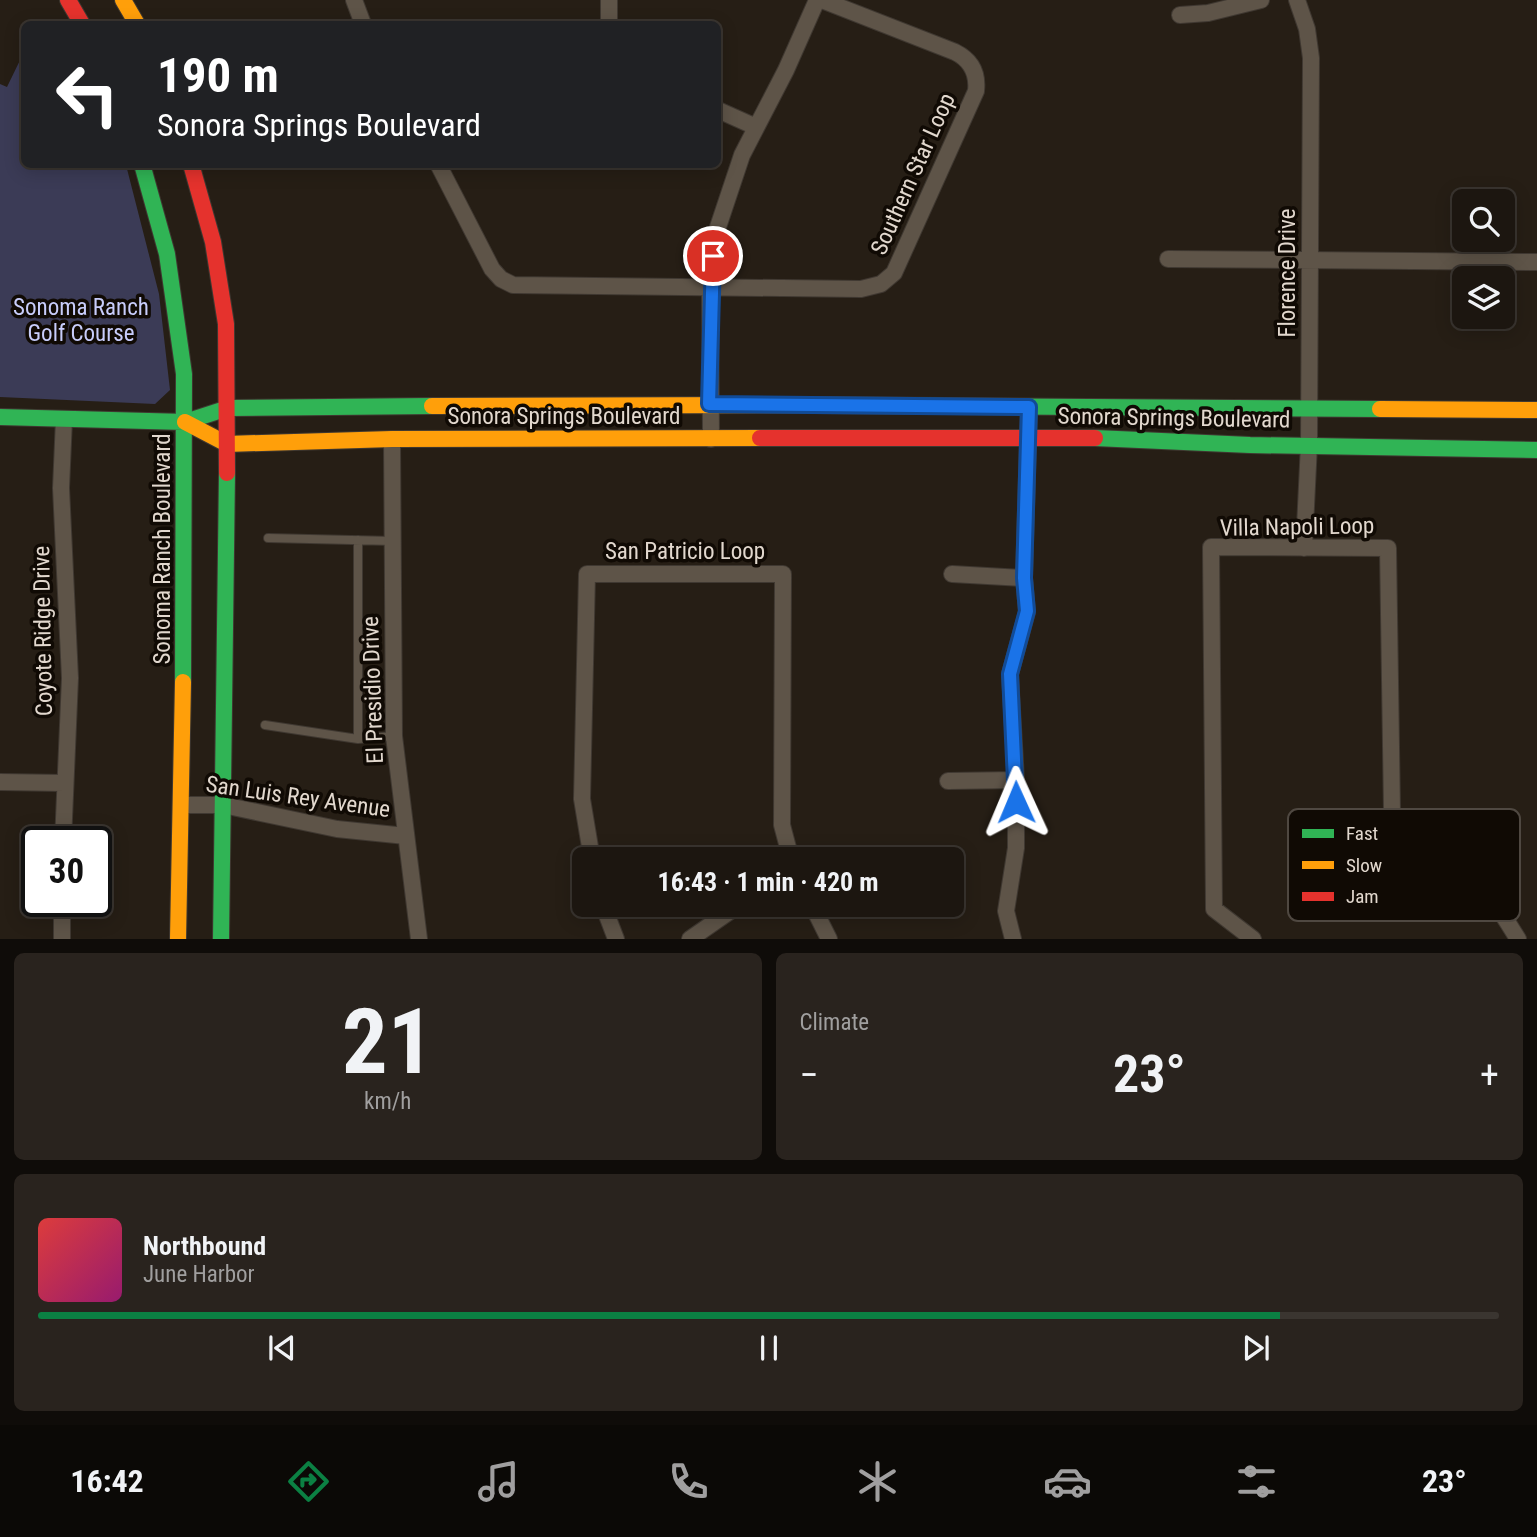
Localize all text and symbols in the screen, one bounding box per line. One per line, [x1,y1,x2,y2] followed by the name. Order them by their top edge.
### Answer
[157,47,279,104] text: 190 m
[42,49,133,140] icon: left
[865,89,961,259] street label: Southern Star Loop
[157,106,481,144] text: Sonora Springs Boulevard
[1452,189,1515,329] map controls
[1452,189,1515,252] button: search
[1274,208,1301,338] street label: Florence Drive
[683,226,743,286] pin
[694,237,732,275] icon: arrive
[1452,266,1515,329] button: layers
[13,294,149,347] park label: Sonoma Ranch Golf Course
[1057,402,1291,434] street label: Sonora Springs Boulevard
[448,403,680,430] street label: Sonora Springs Boulevard
[149,433,176,665] street label: Sonoma Ranch Boulevard
[1220,512,1374,542] street label: Villa Napoli Loop
[605,538,765,565] street label: San Patricio Loop
[28,546,58,716] street label: Coyote Ridge Drive
[357,616,389,764] street label: El Presidio Drive
[979,765,1053,839] position arrow
[204,771,392,823] street label: San Luis Rey Avenue
[1288,809,1520,921] legend
[1346,822,1378,845] text: Fast
[21,826,112,917] speed limit sign: 30
[1346,854,1382,877] text: Slow
[658,867,878,897] text: 16:43 · 1 min · 420 m
[1346,885,1379,908] text: Jam
[342,989,434,1095] text: 21
[800,1009,869,1036] text: Climate
[1113,1044,1186,1105] text: 23°
[800,1053,819,1097] text: −
[1480,1053,1499,1097] text: +
[364,1088,411,1115] text: km/h
[143,1231,266,1261] text: Northbound
[143,1261,255,1288] text: June Harbor
[263,1329,301,1367] icon: previous
[750,1329,788,1367] icon: pause
[1237,1329,1275,1367] icon: next
[284,1457,333,1506] icon: directions
[474,1457,523,1506] icon: music
[664,1457,713,1506] icon: phone
[853,1457,902,1506] icon: climate
[1043,1457,1092,1506] icon: car
[1232,1457,1281,1506] icon: filters
[70,1462,144,1500] text: 16:42
[1422,1462,1467,1500] text: 23°

